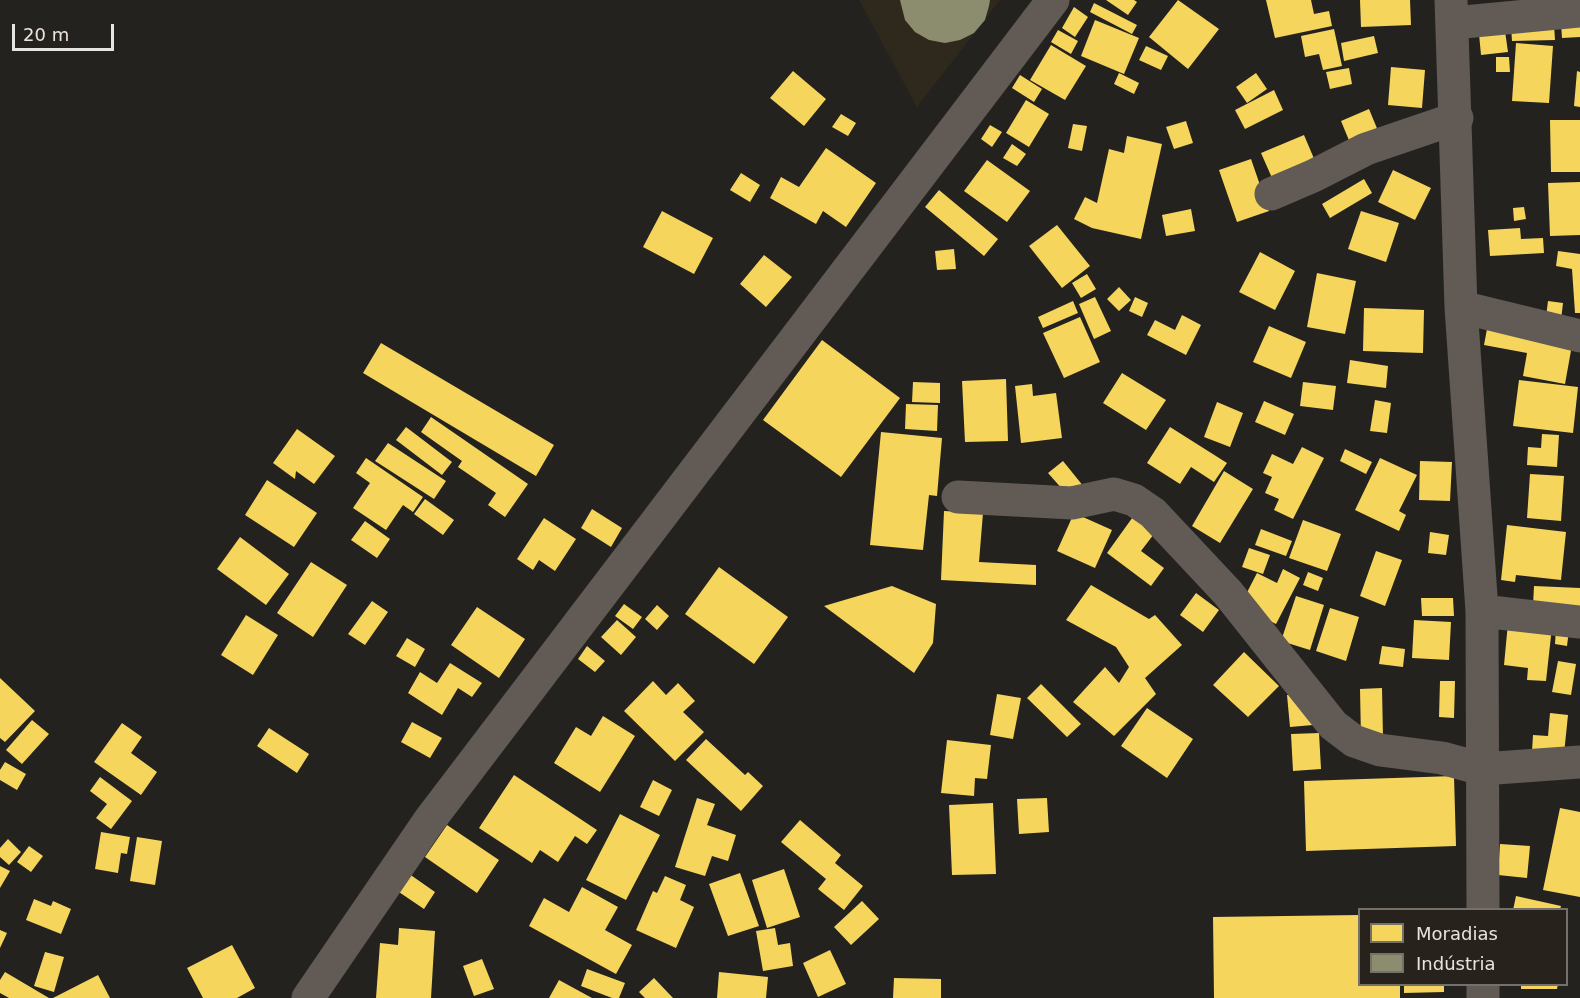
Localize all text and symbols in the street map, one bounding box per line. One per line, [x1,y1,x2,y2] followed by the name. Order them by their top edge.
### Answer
[15,12,117,50] scale bar
[23,24,69,45] text: 20 m
[1358,908,1568,986] legend
[1416,923,1498,944] text: Moradias
[1416,953,1495,974] text: Indústria

